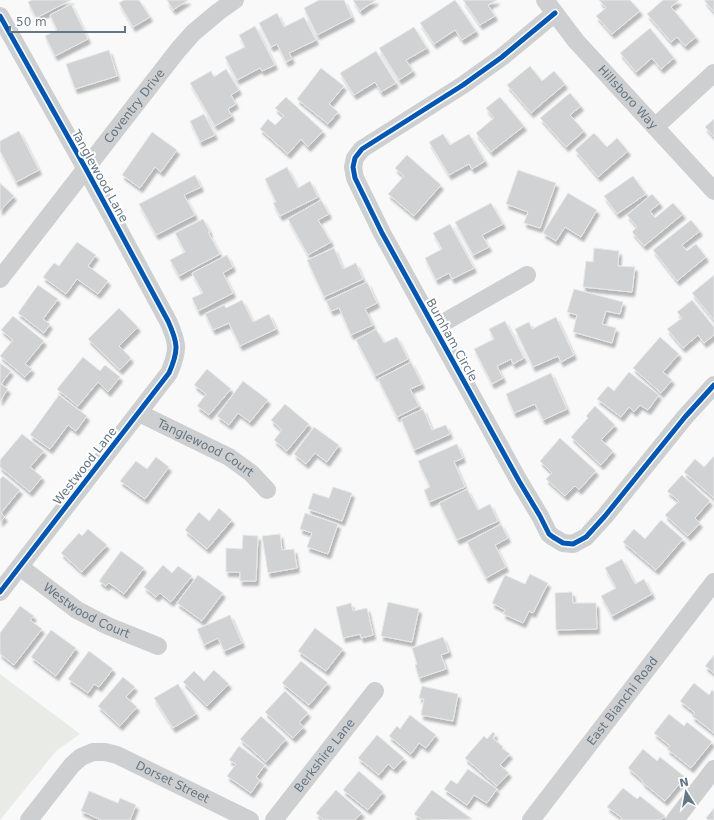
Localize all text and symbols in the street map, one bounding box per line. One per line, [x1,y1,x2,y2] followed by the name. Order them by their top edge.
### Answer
[10,8,125,34] scale bar
[16,15,47,29] text: 50 m
[595,63,661,132] street label: Hillsboro Way
[101,66,168,146] street label: Coventry Drive
[68,126,131,225] street label: Tanglewood Lane
[423,296,481,384] street label: Burnham Circle
[154,416,257,480] street label: Tanglewood Court
[50,424,120,508] street label: Westwood Lane
[40,580,132,641] street label: Westwood Court
[584,654,661,748] street label: East Bianchi Road
[291,716,358,795] street label: Berkshire Lane
[133,758,212,806] street label: Dorset Street
[666,772,706,812] north arrow
[678,775,690,790] text: N

